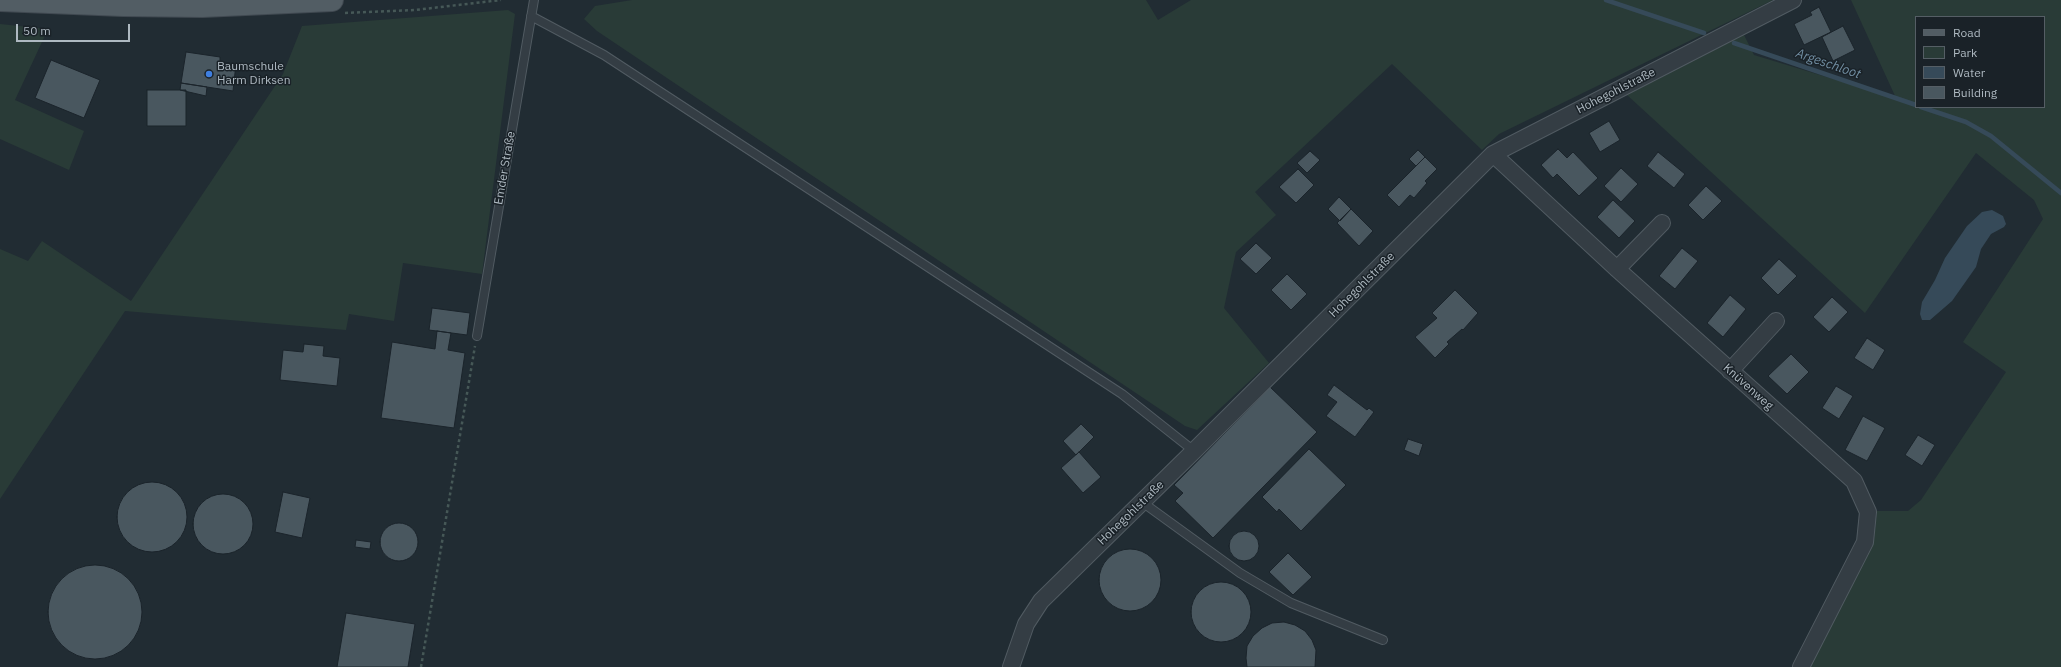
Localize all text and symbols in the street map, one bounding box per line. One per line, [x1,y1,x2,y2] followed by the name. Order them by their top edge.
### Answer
[18,16,132,42] scale bar
[1915,16,2045,108] legend
[23,23,51,38] text: 50 m
[1953,25,1981,40] text: Road
[1953,45,1977,60] text: Park
[1794,46,1862,82] water label: Argeschloot
[217,60,291,88] place label: Baumschule Harm Dirksen
[1574,65,1658,117] street label: Hohegohlstraße
[1953,65,1985,80] text: Water
[204,69,214,79] marker: Baumschule Harm Dirksen
[1953,85,1997,100] text: Building
[491,130,519,206] street label: Emder Straße
[1326,249,1398,321] street label: Hohegohlstraße
[1720,361,1776,413] street label: Knüvenweg
[1095,478,1167,548] street label: Hohegohlstraße

